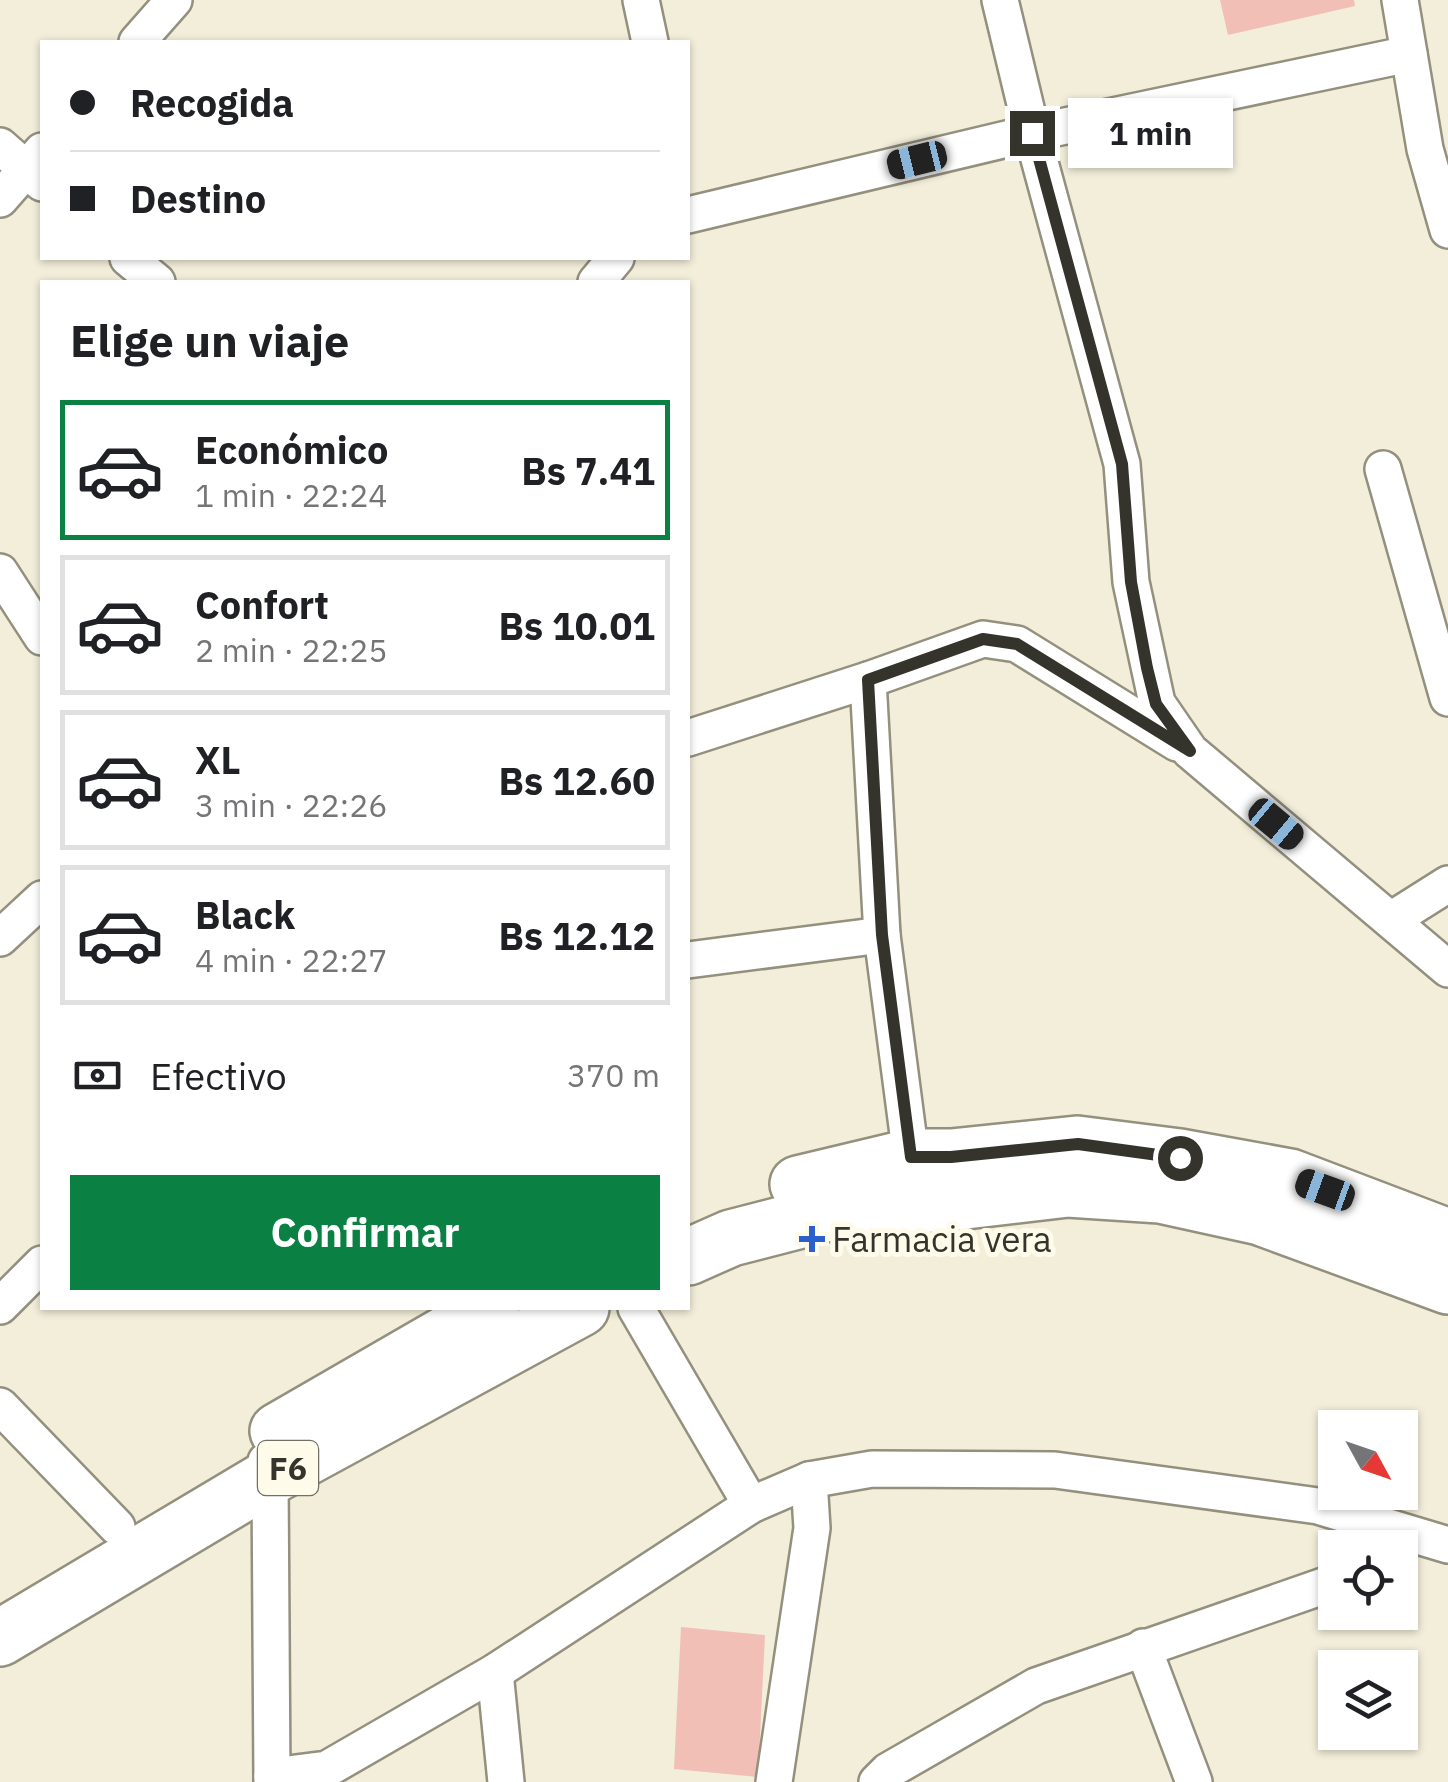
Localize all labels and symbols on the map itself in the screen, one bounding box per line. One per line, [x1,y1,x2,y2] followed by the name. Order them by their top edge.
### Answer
[1067,98,1232,168] callout: 1 min
[1010,111,1055,156] route end
[884,138,950,182] car
[1243,793,1309,855] car
[1158,1136,1203,1181] route start
[1292,1166,1358,1214] car
[832,1216,1052,1262] place label: Farmacia vera
[801,1228,823,1250] marker: Farmacia vera
[1318,1410,1418,1510] north arrow
[258,1441,318,1495] road number: F6

